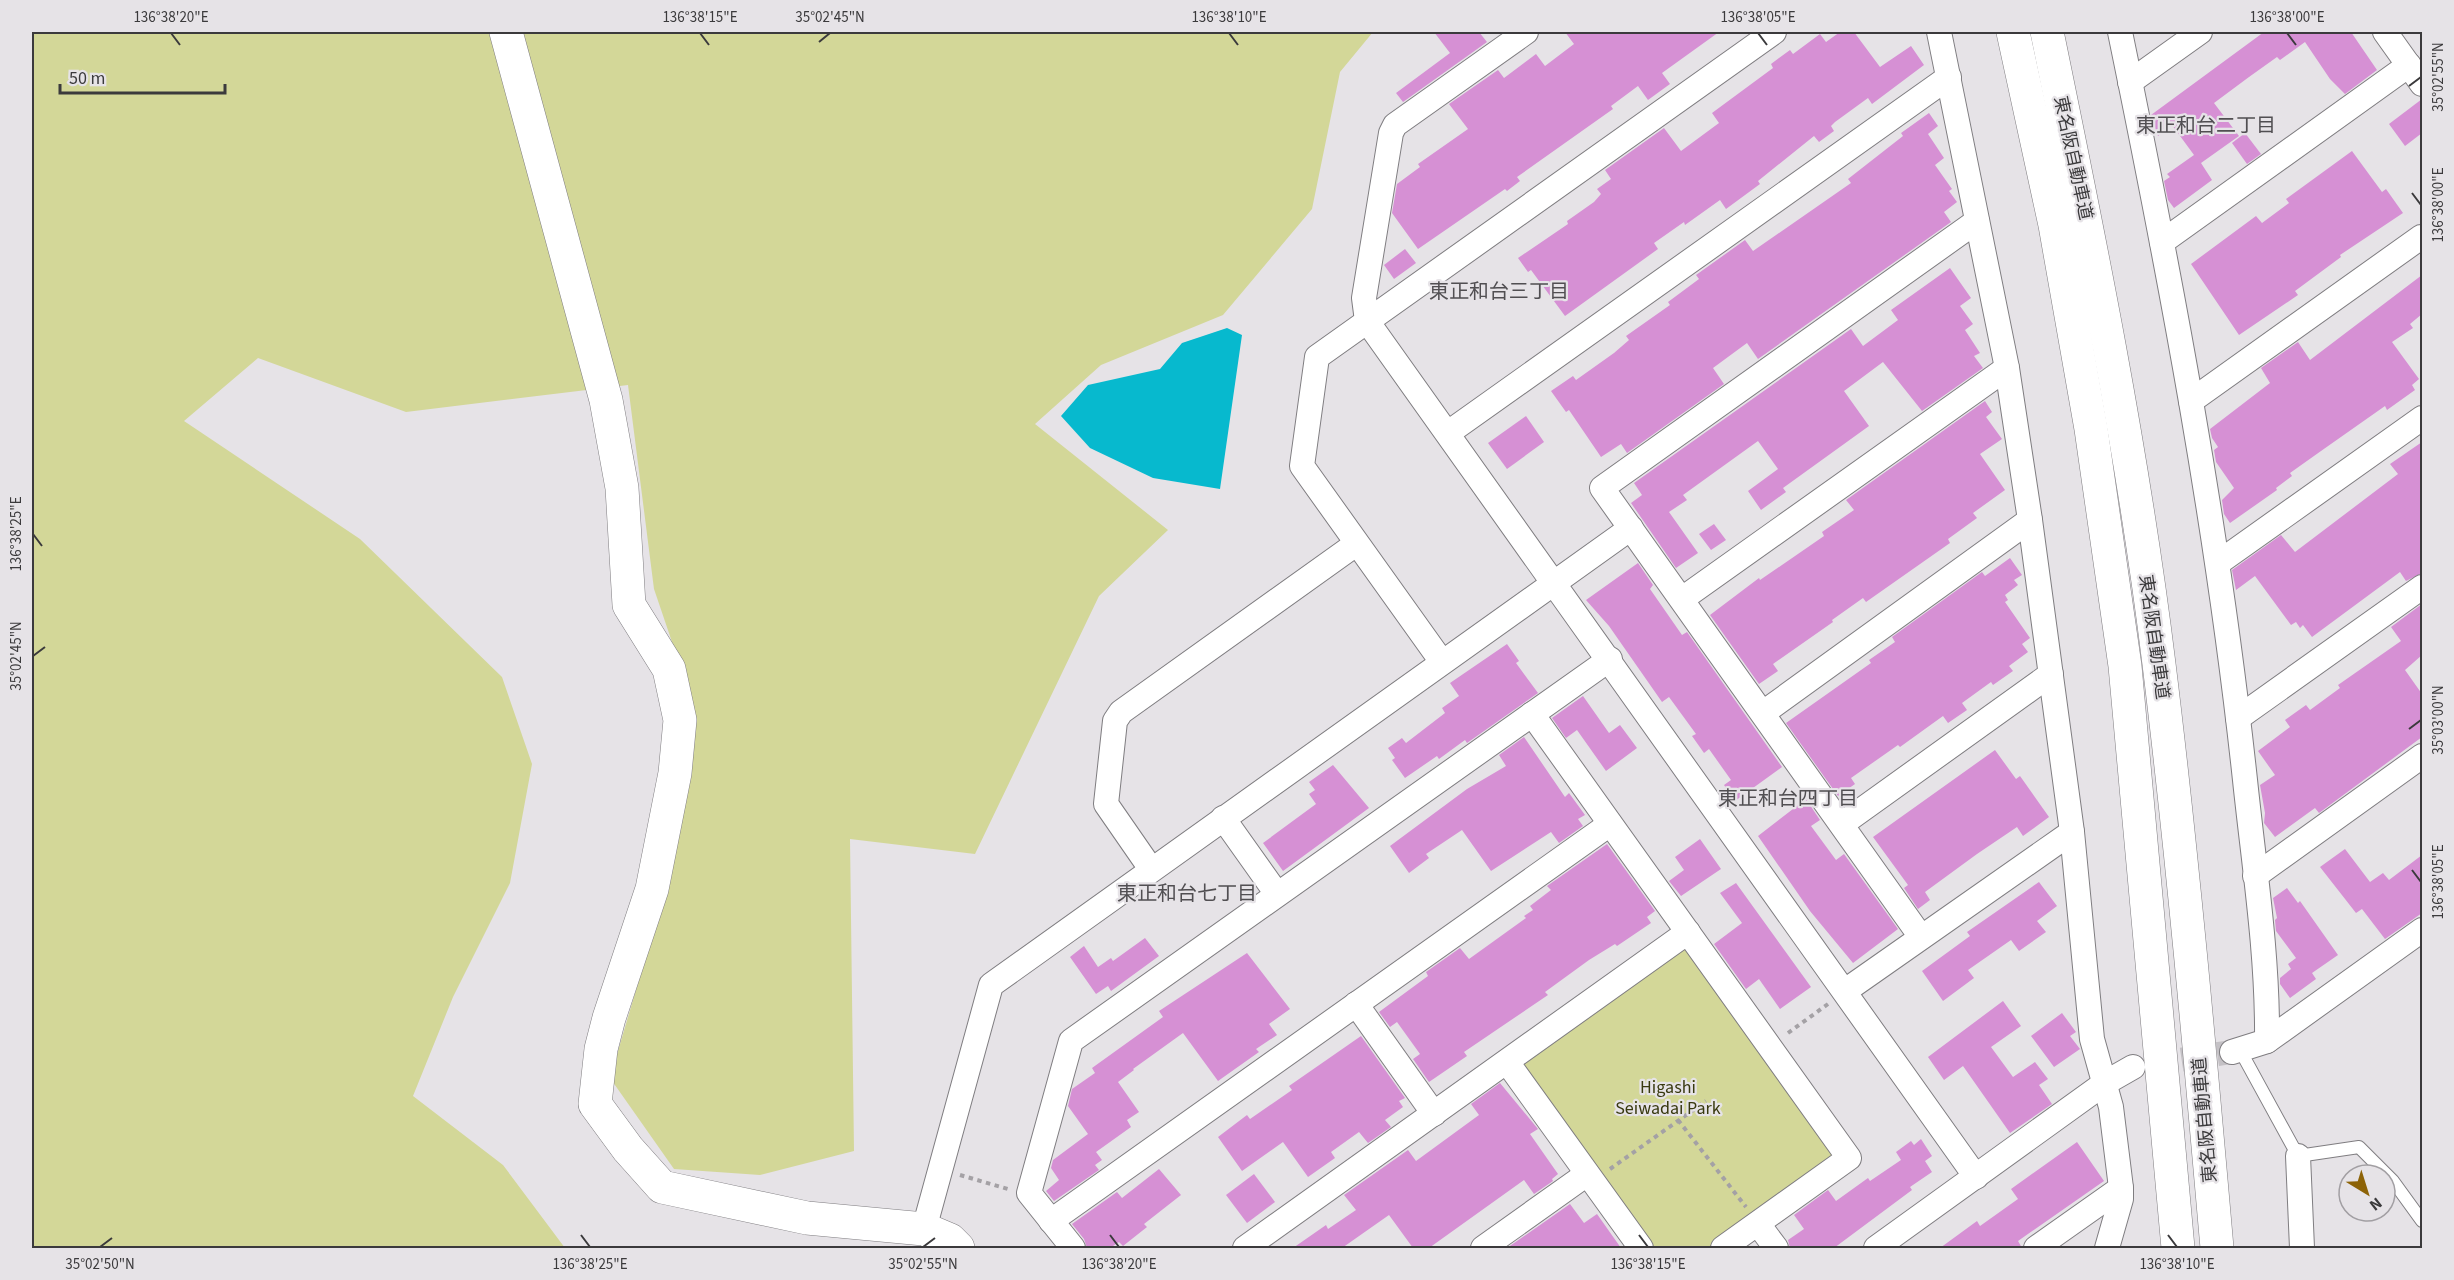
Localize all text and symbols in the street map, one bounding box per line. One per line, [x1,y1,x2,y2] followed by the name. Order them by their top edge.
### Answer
[133,7,209,28] text: 136°38'20"E
[662,7,738,28] text: 136°38'15"E
[795,7,865,28] text: 35°02'45"N
[1191,7,1267,28] text: 136°38'10"E
[1720,7,1796,28] text: 136°38'05"E
[2249,7,2325,28] text: 136°38'00"E
[2428,42,2449,112] text: 35°02'55"N
[60,57,225,95] scale bar
[69,66,105,91] text: 50 m
[2048,94,2098,222] street label: 東名阪自動車道
[2136,112,2276,140] district label: 東正和台二丁目
[2428,167,2449,243] text: 136°38'00"E
[1429,278,1569,306] district label: 東正和台三丁目
[6,496,27,572] text: 136°38'25"E
[2133,573,2175,701] street label: 東名阪自動車道
[6,621,27,691] text: 35°02'45"N
[2428,685,2449,755] text: 35°03'00"N
[1718,785,1858,813] district label: 東正和台四丁目
[2428,844,2449,920] text: 136°38'05"E
[1117,880,1257,908] district label: 東正和台七丁目
[2187,1056,2223,1184] street label: 東名阪自動車道
[1615,1075,1721,1121] park label: Higashi Seiwadai Park
[2337,1163,2397,1223] north arrow
[2365,1192,2387,1216] text: N
[65,1254,135,1275] text: 35°02'50"N
[552,1254,628,1275] text: 136°38'25"E
[888,1254,958,1275] text: 35°02'55"N
[1081,1254,1157,1275] text: 136°38'20"E
[1610,1254,1686,1275] text: 136°38'15"E
[2139,1254,2215,1275] text: 136°38'10"E

